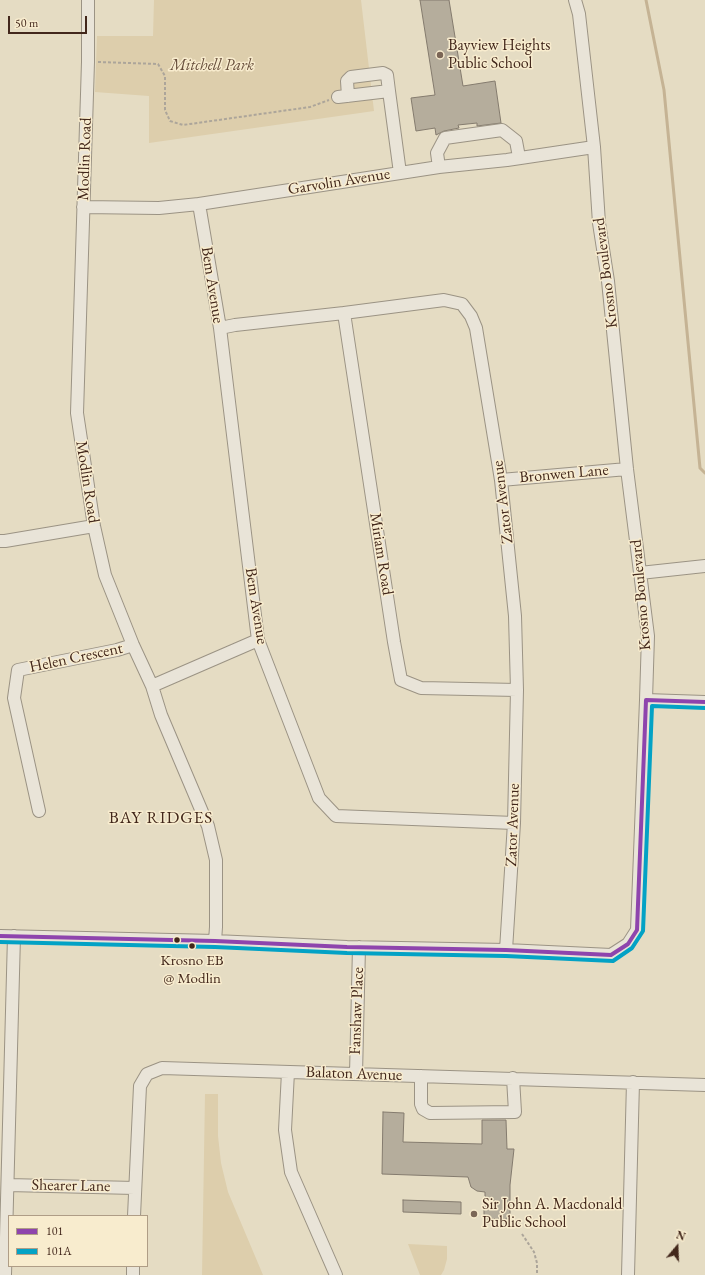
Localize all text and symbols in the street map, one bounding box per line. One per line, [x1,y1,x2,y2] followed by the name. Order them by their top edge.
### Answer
[10,8,89,34] scale bar
[15,15,38,31] text: 50 m
[448,36,550,74] place label: Bayview Heights Public School
[435,50,445,60] marker: Bayview Heights Public School
[170,56,254,76] park label: Mitchell Park
[74,117,96,201] street label: Modlin Road
[287,164,391,200] street label: Garvolin Avenue
[590,217,622,329] street label: Krosno Boulevard
[196,245,228,325] street label: Bem Avenue
[71,440,103,524] street label: Modlin Road
[488,459,518,545] street label: Zator Avenue
[519,461,609,487] street label: Bronwen Lane
[365,511,397,597] street label: Miriam Road
[627,539,655,651] street label: Krosno Boulevard
[240,566,272,646] street label: Bem Avenue
[28,639,124,677] street label: Helen Crescent
[502,783,524,867] street label: Zator Avenue
[109,808,213,828] district label: BAY RIDGES
[172,935,182,945] unlabelled marker
[187,941,197,951] marker: Krosno EB @ Modlin
[160,952,224,987] place label: Krosno EB @ Modlin
[346,967,368,1055] street label: Fanshaw Place
[305,1063,403,1085] street label: Balaton Avenue
[31,1176,111,1196] street label: Shearer Lane
[482,1195,622,1233] place label: Sir John A. Macdonald Public School
[469,1209,479,1219] marker: Sir John A. Macdonald Public School
[8,1215,148,1267] legend
[46,1223,63,1239] text: 101
[657,1227,697,1267] north arrow
[674,1228,687,1244] text: N
[46,1243,72,1259] text: 101A

